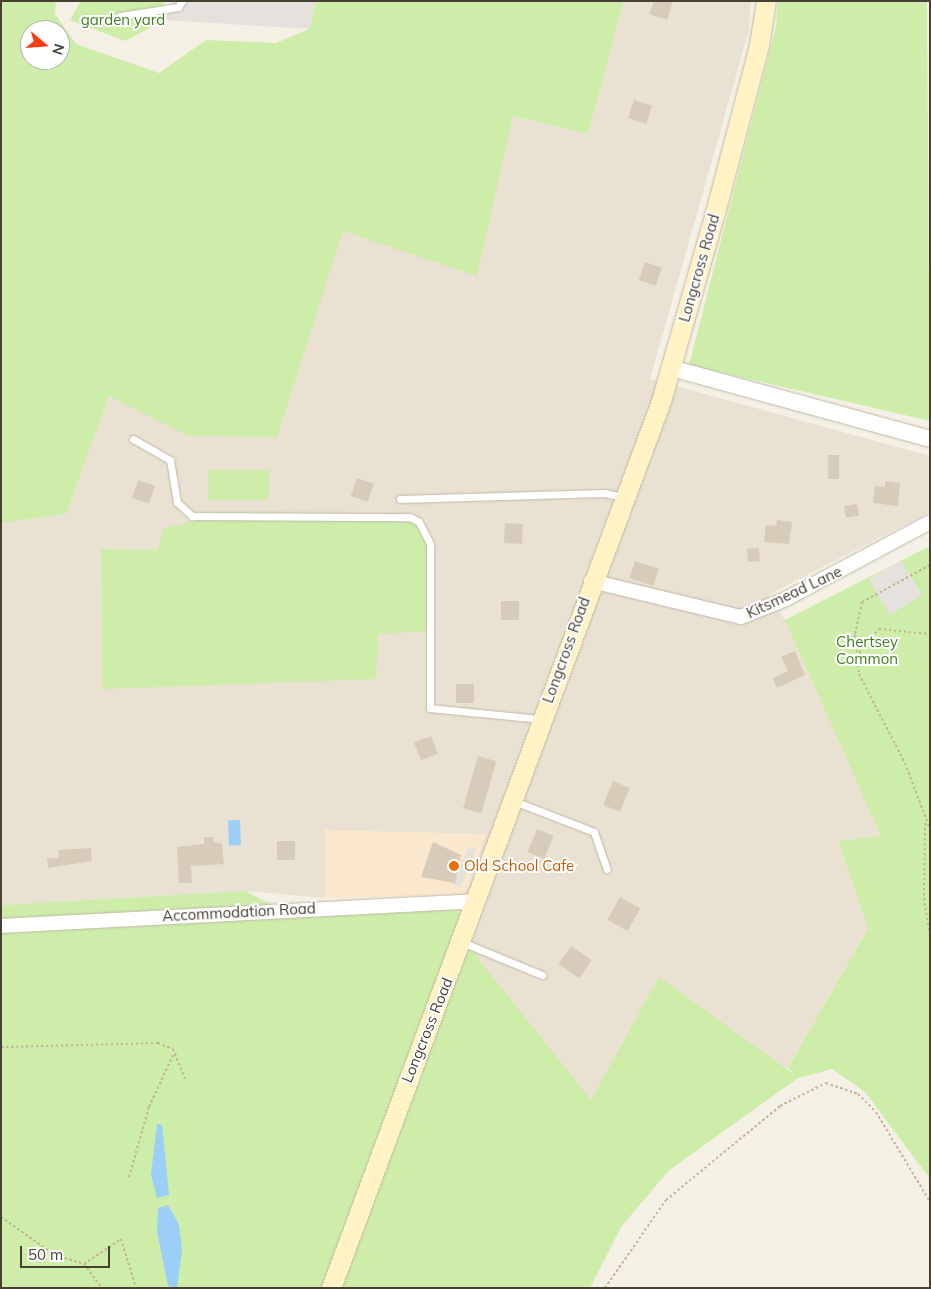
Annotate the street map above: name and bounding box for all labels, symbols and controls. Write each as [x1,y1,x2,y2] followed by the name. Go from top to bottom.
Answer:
[81,11,165,29] park label: garden yard
[20,20,70,70] north arrow
[48,42,69,57] text: N
[675,212,723,324] street label: Longcross Road
[743,562,845,622] street label: Kitsmead Lane
[538,595,594,705] street label: Longcross Road
[836,632,898,667] park label: Chertsey Common
[464,857,574,875] place label: Old School Cafe
[448,860,460,872] marker: Old School Cafe
[162,899,316,925] street label: Accommodation Road
[398,975,456,1085] street label: Longcross Road
[22,1236,112,1268] scale bar
[28,1245,63,1264] text: 50 m

